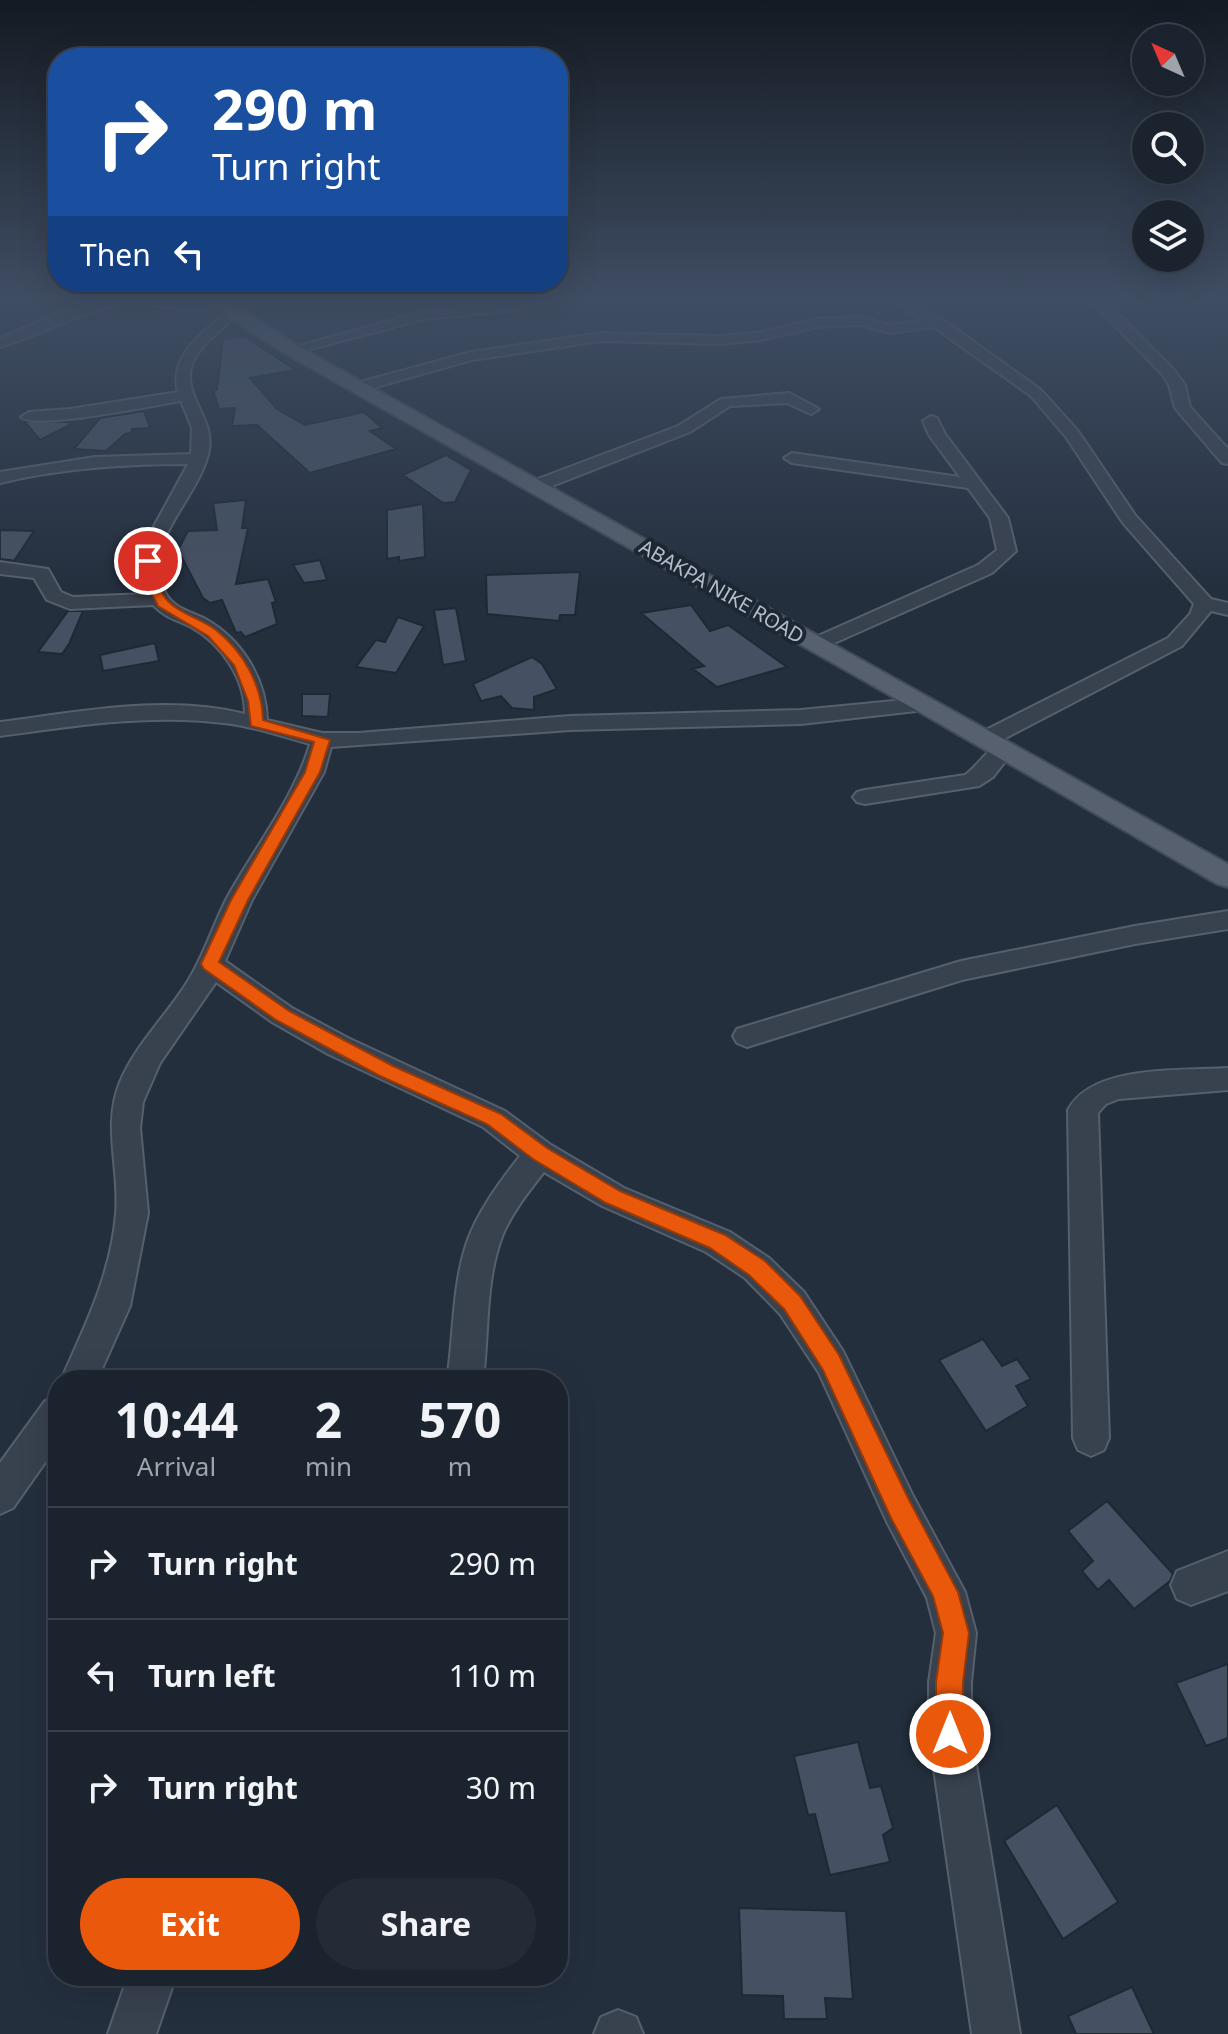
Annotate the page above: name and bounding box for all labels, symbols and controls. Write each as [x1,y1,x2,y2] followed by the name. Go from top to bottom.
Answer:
[1132,24,1204,96] north arrow
[1132,24,1204,272] map controls
[212,70,377,146] text: 290 m
[80,80,184,184] icon: right
[1132,112,1204,184] button: search
[212,142,380,191] text: Turn right
[1132,200,1204,272] button: layers
[167,232,211,276] icon: left
[80,234,151,275] text: Then
[114,527,182,595] pin
[635,533,809,649] street label: ABAKPA NIKE ROAD
[126,539,170,583] icon: arrive
[115,1387,238,1452] text: 10:44
[315,1387,342,1452] text: 2
[419,1387,501,1452] text: 570
[137,1448,216,1484] text: Arrival
[305,1448,352,1484] text: min
[448,1448,472,1484] text: m
[80,1541,124,1585] icon: right
[148,1543,298,1584] text: Turn right
[449,1543,536,1584] text: 290 m
[80,1653,124,1697] icon: left
[148,1655,276,1696] text: Turn left
[449,1655,536,1696] text: 110 m
[908,1692,992,1776] position arrow
[80,1765,124,1809] icon: right
[148,1767,298,1808] text: Turn right
[466,1767,536,1808] text: 30 m
[80,1878,300,1970] button: Exit
[316,1878,536,1970] button: Share

